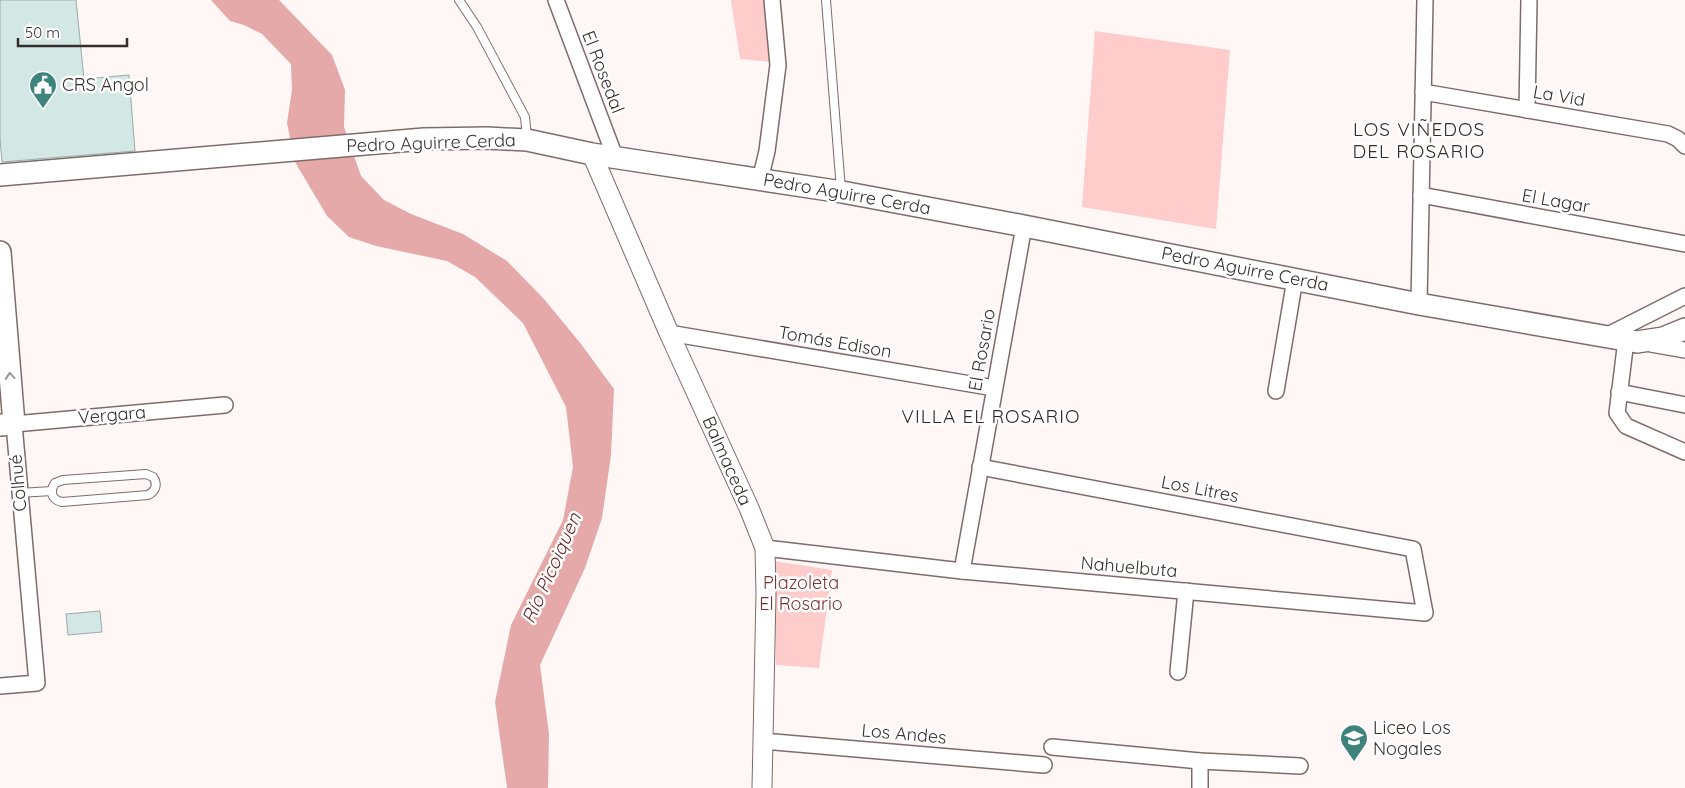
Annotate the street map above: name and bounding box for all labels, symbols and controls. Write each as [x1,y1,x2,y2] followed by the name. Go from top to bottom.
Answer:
[18,15,126,47] scale bar
[25,23,60,42] text: 50 m
[577,27,630,116] street label: El Rosedal
[28,70,58,109] public building icon: CRS Angol
[62,73,149,96] place label: CRS Angol
[1531,80,1587,111] street label: La Vid
[1353,117,1485,163] district label: LOS VIÑEDOS DEL ROSARIO
[346,128,516,157] street label: Pedro Aguirre Cerda
[762,167,933,220] street label: Pedro Aguirre Cerda
[1520,183,1592,218] street label: El Lagar
[1160,241,1331,296] street label: Pedro Aguirre Cerda
[963,307,1000,393] street label: El Rosario
[777,320,894,363] street label: Tomás Edison
[5,371,16,379] one-way arrow
[77,400,147,429] street label: Vergara
[901,404,1081,428] district label: VILLA EL ROSARIO
[698,413,757,509] street label: Balmaceda
[4,453,31,513] street label: Colhué
[1159,470,1241,507] street label: Los Litres
[516,508,586,627] water label: Río Picoiquen
[1080,551,1178,582] street label: Nahuelbuta
[759,571,843,615] park label: Plazoleta El Rosario
[1373,716,1451,760] place label: Liceo Los Nogales
[861,718,948,749] street label: Los Andes
[1339,723,1369,762] school or university icon: Liceo Los Nogales

